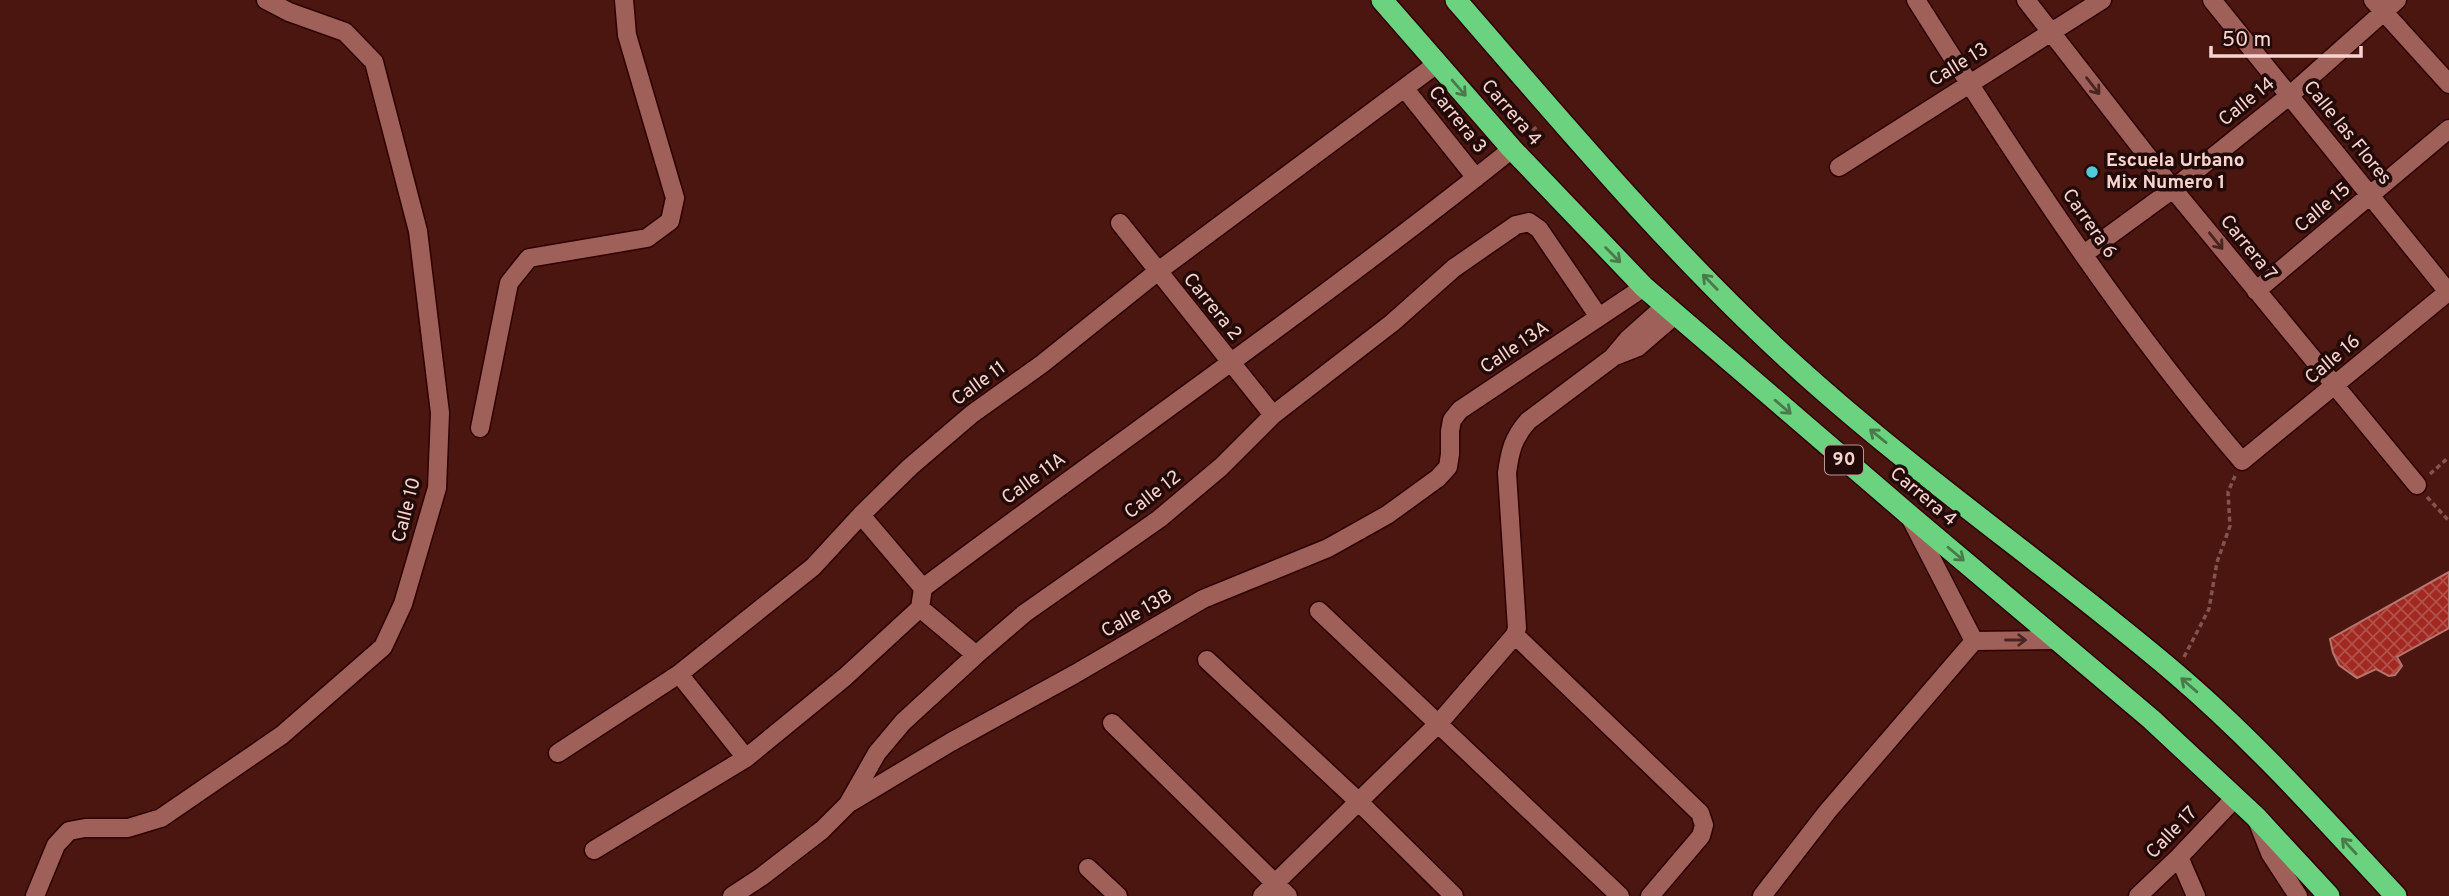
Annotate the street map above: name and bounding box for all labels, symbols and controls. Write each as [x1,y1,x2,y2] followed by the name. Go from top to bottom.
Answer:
[2211,14,2362,58] scale bar
[2222,27,2271,54] text: 50 m
[1925,37,1993,93] street label: Calle 13
[2214,72,2280,132] street label: Calle 14
[1476,75,1546,151] street label: Carrera 4
[2086,76,2101,94] one-way arrow
[2298,76,2396,190] street label: Calle las Flores
[1451,79,1467,97] one-way arrow
[1422,81,1492,159] street label: Carrera 3
[2106,149,2245,195] place label: Escuela Urbano Mix Numero 1
[2084,164,2100,180] marker: Escuela Urbano Mix Numero 1
[2290,178,2356,238] street label: Calle 15
[2056,184,2122,264] street label: Carrera 6
[2214,210,2282,286] street label: Carrera 7
[2208,232,2223,250] one-way arrow
[1604,247,1621,264] one-way arrow
[1177,268,1247,346] street label: Carrera 2
[1702,274,1719,291] one-way arrow
[1476,316,1554,380] street label: Calle 13A
[2300,330,2366,390] street label: Calle 16
[947,356,1011,412] street label: Calle 11
[1773,399,1791,415] one-way arrow
[1869,428,1887,443] one-way arrow
[1825,446,1863,474] road number: 90
[997,448,1071,510] street label: Calle 11A
[1884,462,1962,532] street label: Carrera 4
[1120,465,1186,525] street label: Calle 12
[387,475,427,545] street label: Calle 10
[1946,546,1964,562] one-way arrow
[1097,584,1177,644] street label: Calle 13B
[2004,634,2027,647] one-way arrow
[2180,677,2198,693] one-way arrow
[2141,802,2203,864] street label: Calle 17
[2341,838,2358,855] one-way arrow

